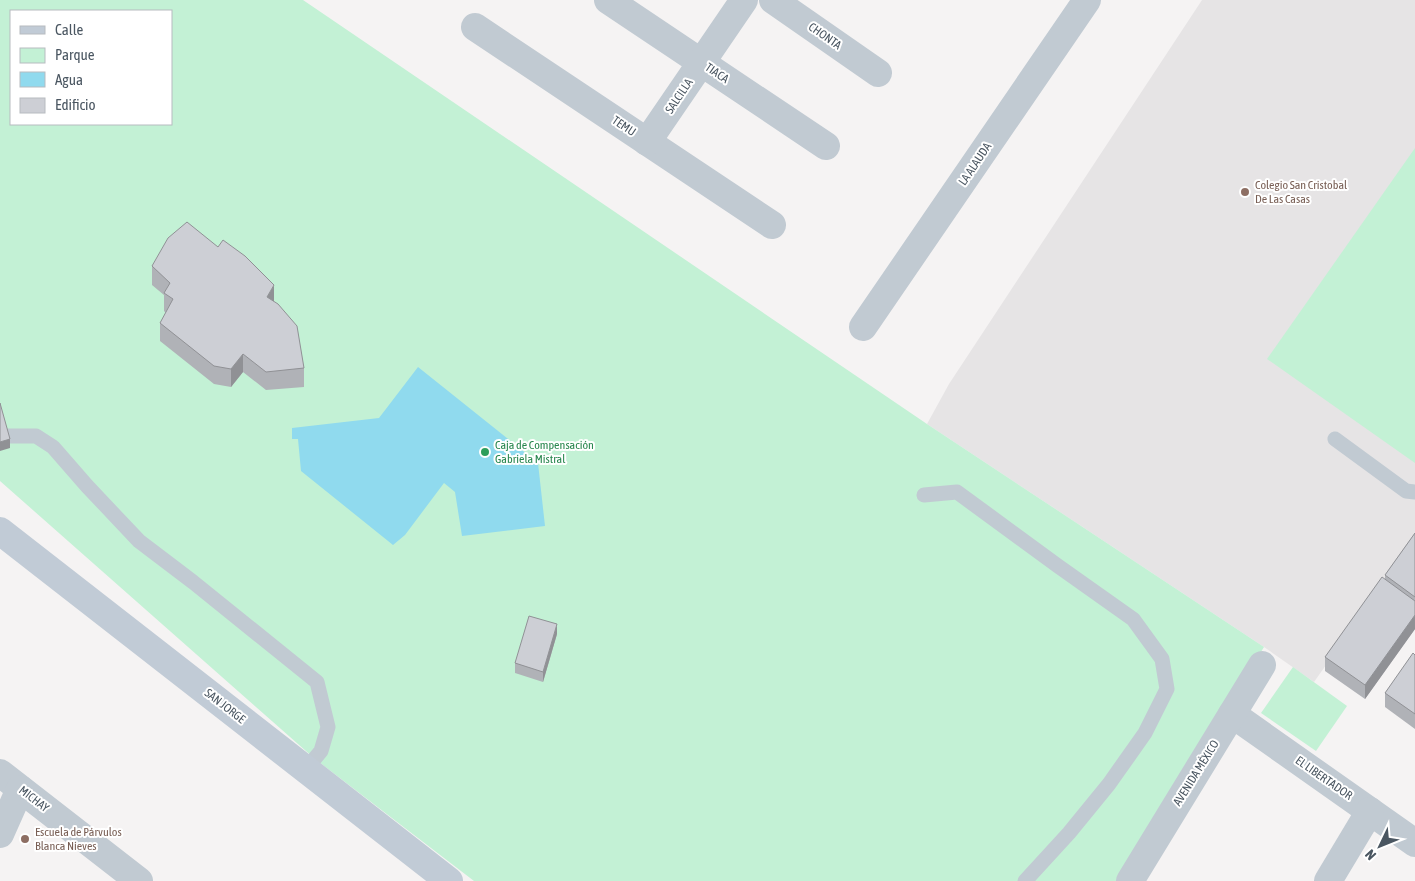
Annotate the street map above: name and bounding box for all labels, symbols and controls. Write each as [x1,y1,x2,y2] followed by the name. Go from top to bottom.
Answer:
[10,10,172,125] legend
[806,20,844,52] street label: CHONTA
[55,21,84,38] text: Calle
[55,46,95,63] text: Parque
[703,60,732,86] street label: TIACA
[55,71,83,88] text: Agua
[662,76,696,116] street label: SALCILLA
[55,96,96,113] text: Edificio
[610,113,638,139] street label: TEMU
[956,140,994,188] street label: LA ALAUDA
[1255,178,1348,206] place label: Colegio San Cristobal De Las Casas
[1239,186,1251,198] marker: Colegio San Cristobal De Las Casas
[495,438,594,466] place label: Caja de Compensación Gabriela Mistral
[479,446,491,458] marker: Caja de Compensación Gabriela Mistral
[202,686,248,726] street label: SAN JORGE
[1170,738,1222,808] street label: AVENIDA MÉXICO
[1293,753,1355,803] street label: EL LIBERTADOR
[16,783,52,815] street label: MICHAY
[1355,821,1405,871] north arrow
[35,825,122,853] place label: Escuela de Párvulos Blanca Nieves
[19,833,31,845] marker: Escuela de Párvulos Blanca Nieves
[1362,846,1379,863] text: N

